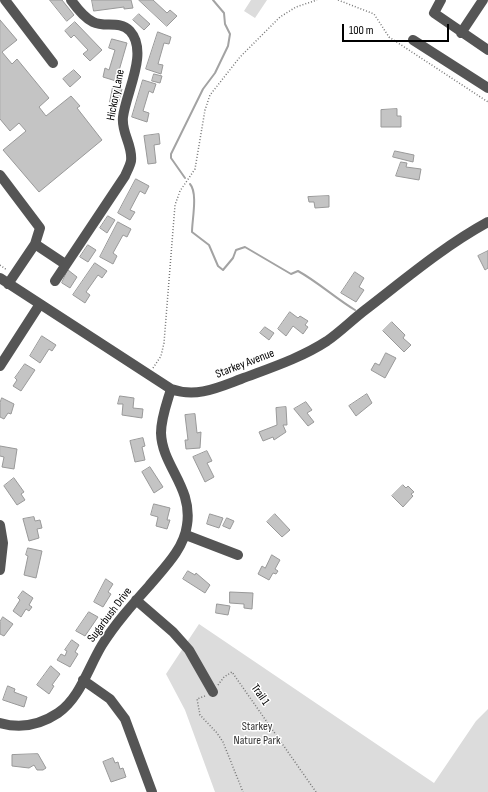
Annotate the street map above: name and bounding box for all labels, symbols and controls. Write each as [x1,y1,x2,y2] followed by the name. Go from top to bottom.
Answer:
[344,16,451,42] scale bar
[349,23,374,38] text: 100 m
[104,68,128,122] street label: Hickory Lane
[214,346,276,382] street label: Starkey Avenue
[85,585,135,645] street label: Sugarbush Drive
[248,682,272,708] street label: Trail 1
[234,720,280,748] park label: Starkey Nature Park

